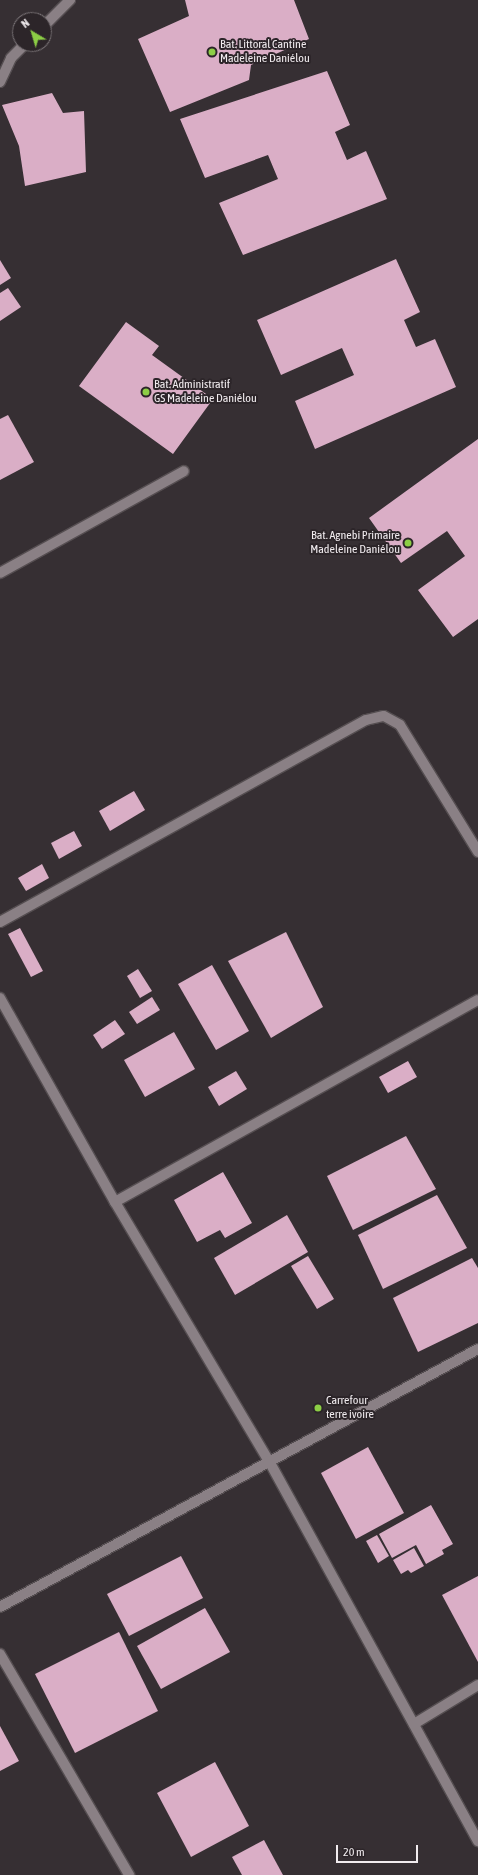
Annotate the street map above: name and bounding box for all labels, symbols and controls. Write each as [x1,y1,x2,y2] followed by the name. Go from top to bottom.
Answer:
[12,12,52,52] north arrow
[19,17,31,30] text: N
[220,38,310,66] place label: Bat. Littoral Cantine Madeleine Daniélou
[207,47,217,57] marker: Bat. Littoral Cantine Madeleine Daniélou
[154,378,257,406] place label: Bat. Administratif GS Madeleine Daniélou
[141,387,151,397] marker: Bat. Administratif GS Madeleine Daniélou
[310,529,400,557] place label: Bat. Agnebi Primaire Madeleine Daniélou
[403,538,413,548] marker: Bat. Agnebi Primaire Madeleine Daniélou
[326,1394,374,1422] place label: Carrefour terre ivoire
[313,1403,323,1413] marker: Carrefour terre ivoire
[338,1837,420,1863] scale bar
[343,1845,365,1859] text: 20 m

